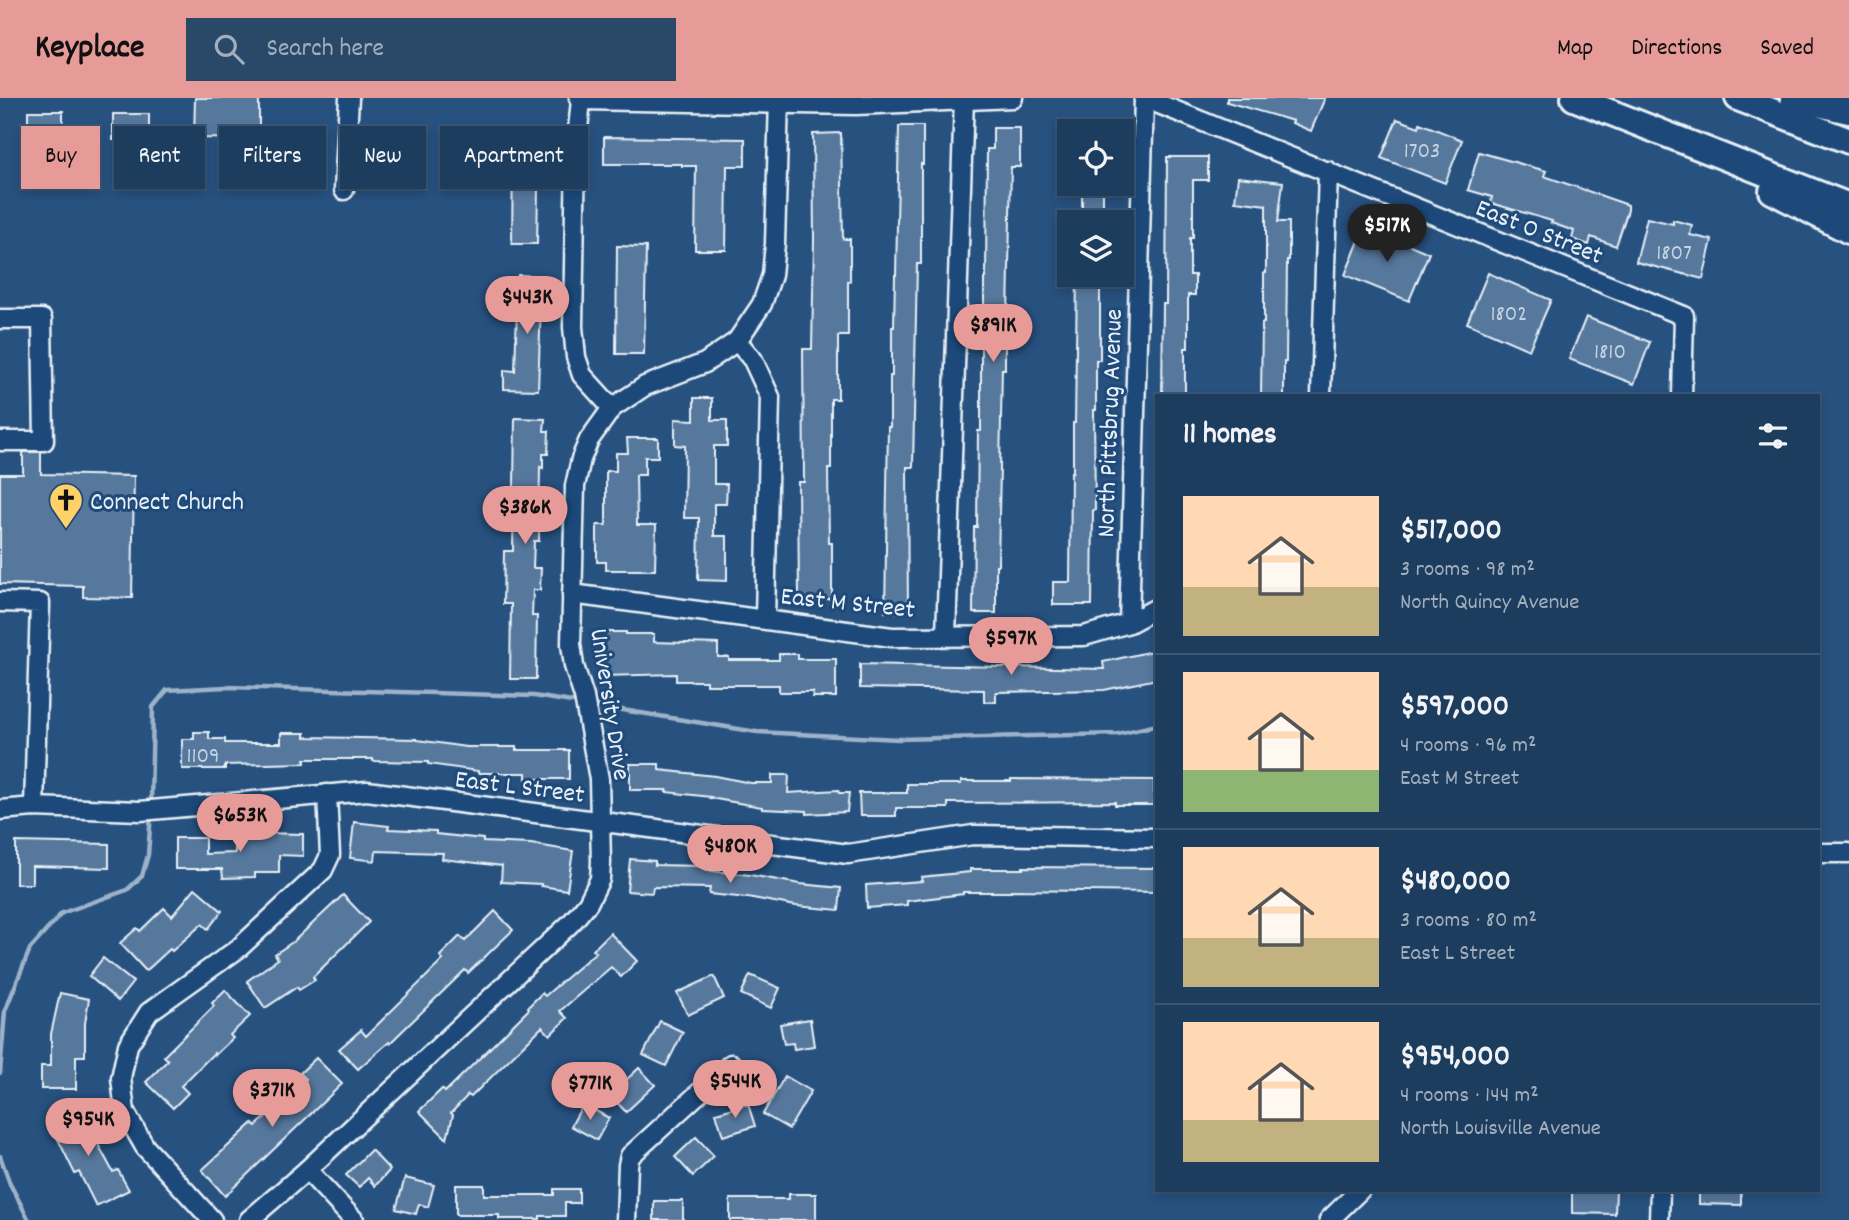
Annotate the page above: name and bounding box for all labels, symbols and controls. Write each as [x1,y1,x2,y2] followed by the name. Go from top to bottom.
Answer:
[186,18,676,81] search box
[35,26,144,73] text: Keyplace
[210,30,248,68] icon: search
[266,31,384,68] text: Search here
[1557,32,1593,66] text: Map
[1631,32,1722,66] text: Directions
[1760,32,1814,66] text: Saved
[1057,119,1134,287] map controls
[1057,119,1134,196] button: locate
[21,126,100,189] chip: Buy
[114,126,205,189] chip: Rent
[219,126,326,189] chip: Filters
[340,126,426,189] chip: New
[440,126,588,189] chip: Apartment
[1404,136,1440,169] house number: 1703
[1469,191,1608,276] street label: East O Street
[1338,204,1436,264] pin: $517K
[1057,210,1134,287] button: layers
[1364,210,1410,243] text: $517K
[1656,238,1692,271] house number: 1807
[478,276,576,336] pin: $443K
[501,282,553,315] text: $443K
[1491,299,1527,332] house number: 1802
[944,304,1042,364] pin: $891K
[1089,308,1134,538] street label: North Pittsbrug Avenue
[969,310,1017,343] text: $891K
[1594,337,1626,370] house number: 1810
[1183,415,1277,458] text: 11 homes
[1754,417,1792,455] icon: filters
[47,481,85,530] church icon: Connect Church
[90,485,244,522] place label: Connect Church
[476,486,574,546] pin: $386K
[499,492,552,525] text: $386K
[1400,511,1502,554] text: $517,000
[1239,524,1323,608] icon: home
[1400,554,1535,587] text: 3 rooms · 98 m²
[779,579,917,630] street label: East M Street
[1400,587,1579,620] text: North Quincy Avenue
[962,618,1060,677] pin: $597K
[985,623,1037,656] text: $597K
[578,626,639,783] street label: University Drive
[1400,687,1509,730] text: $597,000
[1239,700,1323,784] icon: home
[1400,730,1536,763] text: 4 rooms · 96 m²
[186,741,220,774] house number: 1109
[453,762,587,815] street label: East L Street
[1400,763,1519,796] text: East M Street
[191,794,289,854] pin: $653K
[213,800,267,833] text: $653K
[681,826,779,885] pin: $480K
[703,831,757,864] text: $480K
[1400,862,1511,905] text: $480,000
[1239,875,1323,959] icon: home
[1400,905,1537,938] text: 3 rooms · 80 m²
[1400,938,1515,971] text: East L Street
[1400,1037,1510,1080] text: $954,000
[1239,1050,1323,1134] icon: home
[686,1060,784,1120] pin: $544K
[541,1062,639,1122] pin: $771K
[709,1066,761,1099] text: $544K
[568,1068,612,1101] text: $771K
[223,1070,321,1129] pin: $371K
[249,1075,295,1108] text: $371K
[1400,1080,1539,1113] text: 4 rooms · 144 m²
[39,1098,137,1158] pin: $954K
[61,1104,115,1137] text: $954K
[1400,1113,1601,1146] text: North Louisville Avenue

